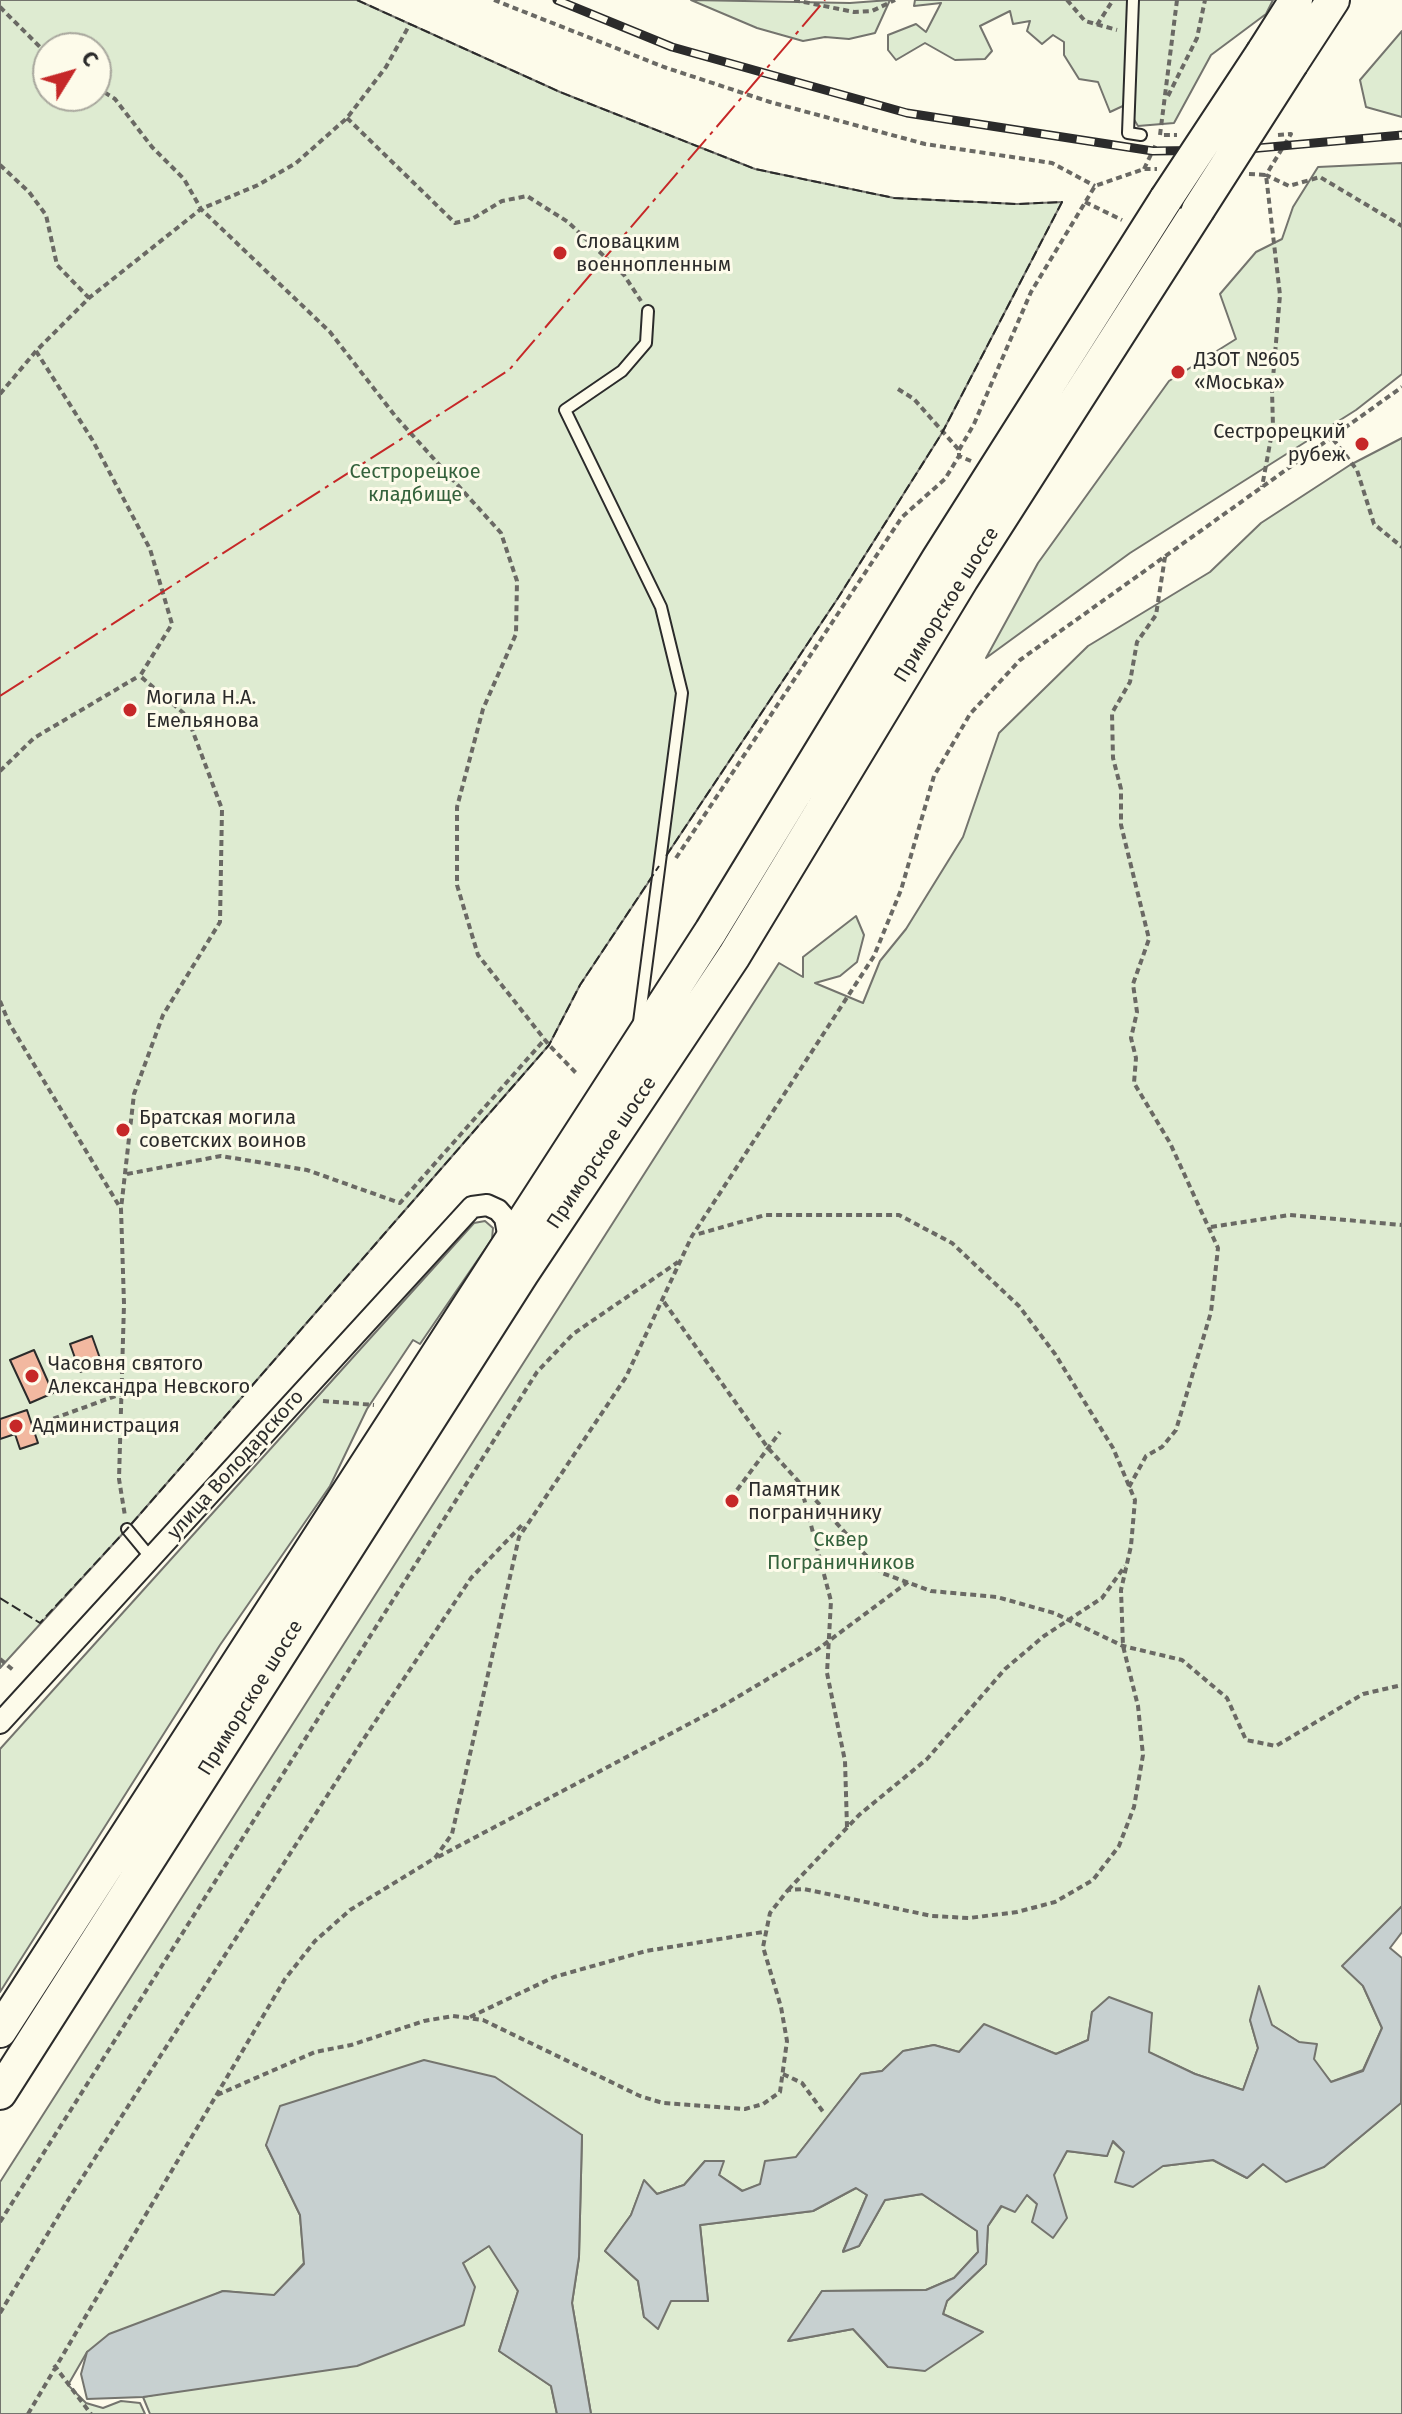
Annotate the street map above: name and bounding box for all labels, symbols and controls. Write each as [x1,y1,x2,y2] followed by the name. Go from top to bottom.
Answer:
[32,32,112,112] north arrow
[75,45,105,72] text: С
[576,230,731,277] place label: Словацким военнопленным
[551,244,569,262] marker: Словацким военнопленным
[1194,348,1300,395] place label: ДЗОТ №605 «Моська»
[1169,363,1187,381] marker: ДЗОТ №605 «Моська»
[1213,420,1346,467] place label: Сестрорецкий рубеж
[1353,435,1371,453] marker: Сестрорецкий рубеж
[349,460,481,507] park label: Сестрорецкое кладбище
[889,523,1005,687] street label: Приморское шоссе
[146,686,259,733] place label: Могила Н.А. Емельянова
[121,701,139,719] marker: Могила Н.А. Емельянова
[542,1072,662,1234] street label: Приморское шоссе
[139,1106,307,1153] place label: Братская могила советских воинов
[114,1121,132,1139] marker: Братская могила советских воинов
[48,1352,250,1399] place label: Часовня святого Александра Невского
[23,1367,41,1385] marker: Часовня святого Александра Невского
[163,1385,309,1545] street label: улица Володарского
[32,1414,180,1438] place label: Администрация
[7,1417,25,1435] marker: Администрация
[748,1478,882,1525] place label: Памятник пограничнику
[723,1492,741,1510] marker: Памятник пограничнику
[767,1528,915,1575] park label: Сквер Пограничников
[193,1616,309,1780] street label: Приморское шоссе

